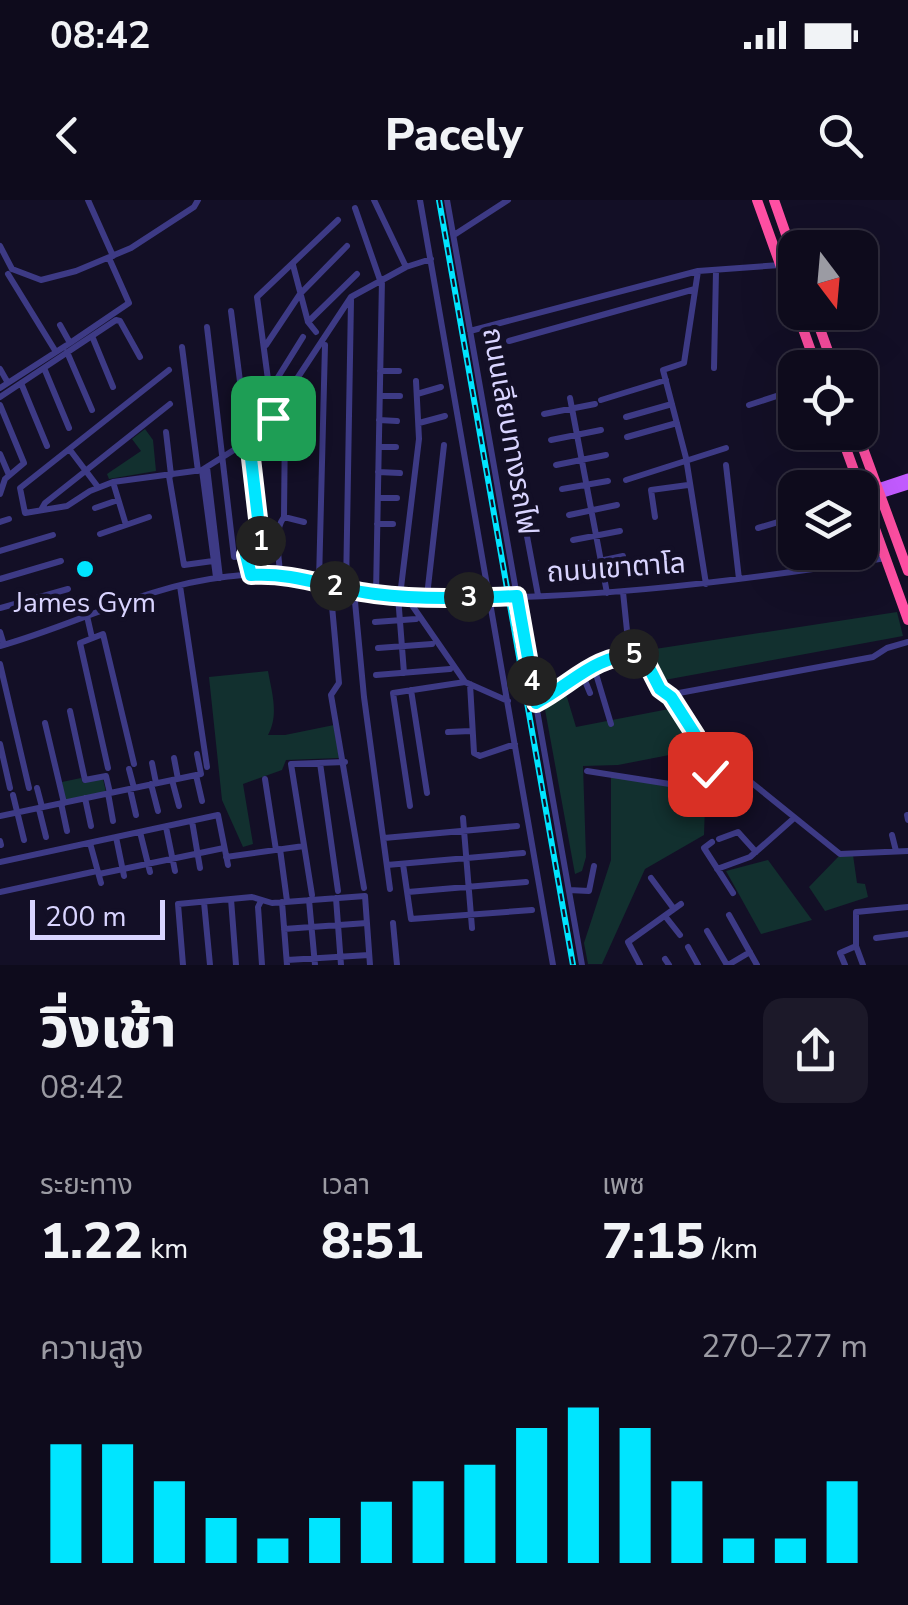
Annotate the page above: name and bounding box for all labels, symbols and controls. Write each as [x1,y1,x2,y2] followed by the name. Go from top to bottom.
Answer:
[50,10,151,61] text: 08:42
[385,105,523,166] text: Pacely
[40,108,95,163] icon: back
[813,108,868,163] icon: search
[778,230,878,330] north arrow
[778,230,878,570] map controls
[473,325,547,538] street label: ถนนเลียบทางรถไฟ
[778,350,878,450] button: locate
[231,376,316,461] pin
[246,391,301,446] icon: arrive
[778,470,878,570] button: layers
[236,516,286,566] pin: 1
[253,522,269,560] text: 1
[545,544,687,592] street label: ถนนเขาตาโล
[74,558,96,580] marker: James Gym
[310,561,360,611] pin: 2
[327,567,343,605] text: 2
[444,572,494,622] pin: 3
[461,578,477,616] text: 3
[13,584,156,622] place label: James Gym
[609,629,659,679] pin: 5
[626,635,642,673] text: 5
[507,656,557,706] pin: 4
[524,662,540,700] text: 4
[668,732,753,817] pin
[683,747,738,802] icon: check
[30,895,165,940] scale bar
[45,898,127,936] text: 200 m
[40,991,176,1066] text: วิ่งเช้า
[763,998,868,1103] button: share
[40,1066,124,1109] text: 08:42
[40,1166,133,1204] text: ระยะทาง
[321,1166,370,1204] text: เวลา
[602,1166,645,1204] text: เพซ
[40,1207,143,1276] text: 1.22
[321,1207,424,1276] text: 8:51
[602,1207,705,1276] text: 7:15
[143,1230,188,1268] text: km
[705,1230,758,1268] text: /km
[701,1325,868,1368] text: 270–277 m
[40,1327,144,1370] text: ความสูง

